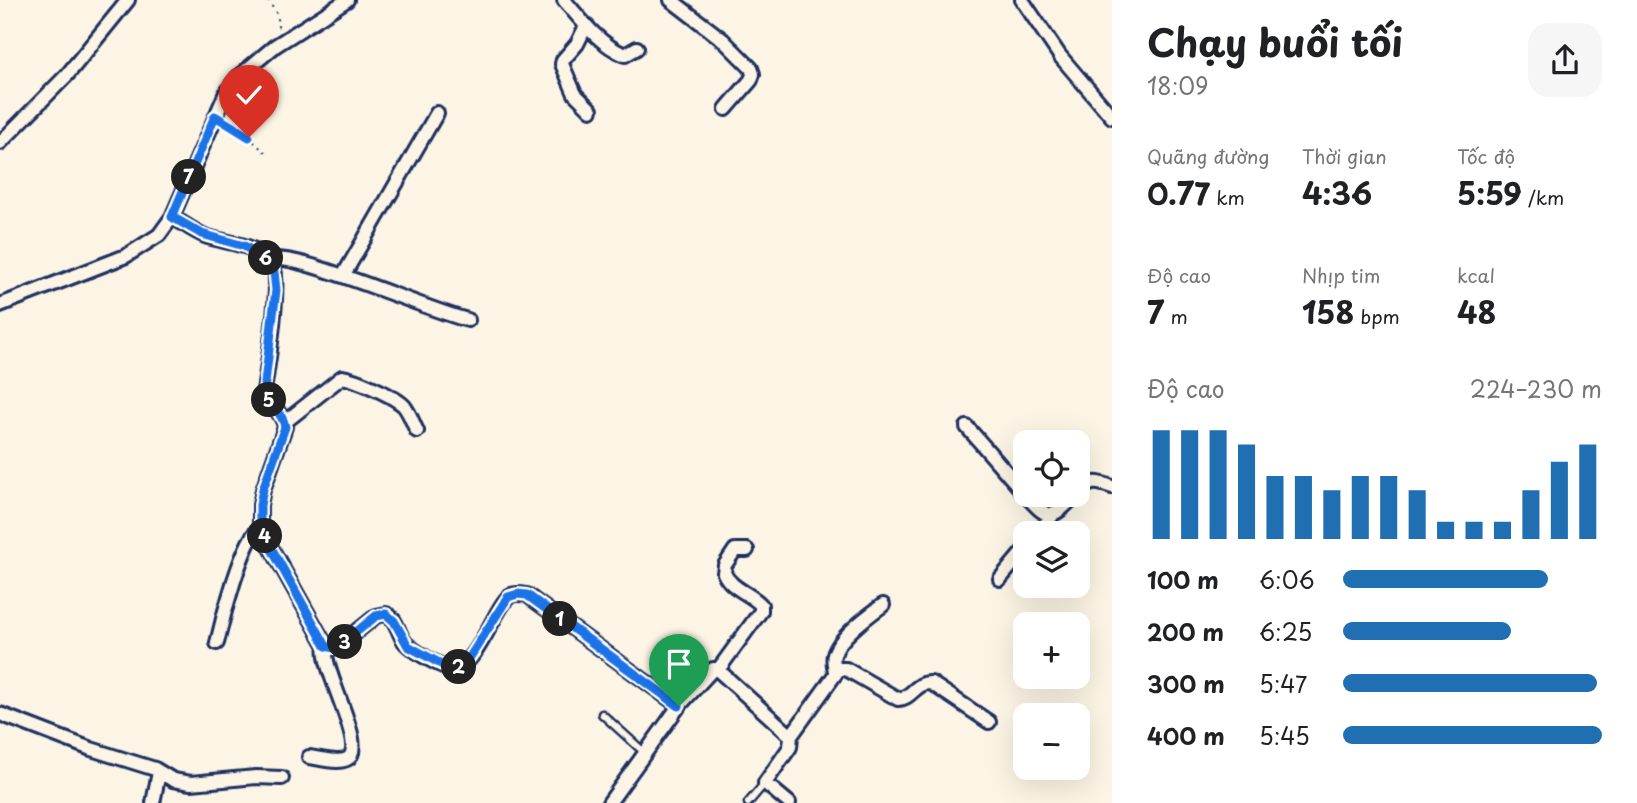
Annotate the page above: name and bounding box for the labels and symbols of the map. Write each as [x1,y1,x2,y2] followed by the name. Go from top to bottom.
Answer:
[219,65,279,137] pin
[172,160,206,194] pin: 7
[248,240,284,276] pin: 6
[252,382,286,418] pin: 5
[247,518,282,554] pin: 4
[542,602,578,636] pin: 1
[328,624,362,660] pin: 3
[649,634,709,706] pin
[442,650,476,684] pin: 2

